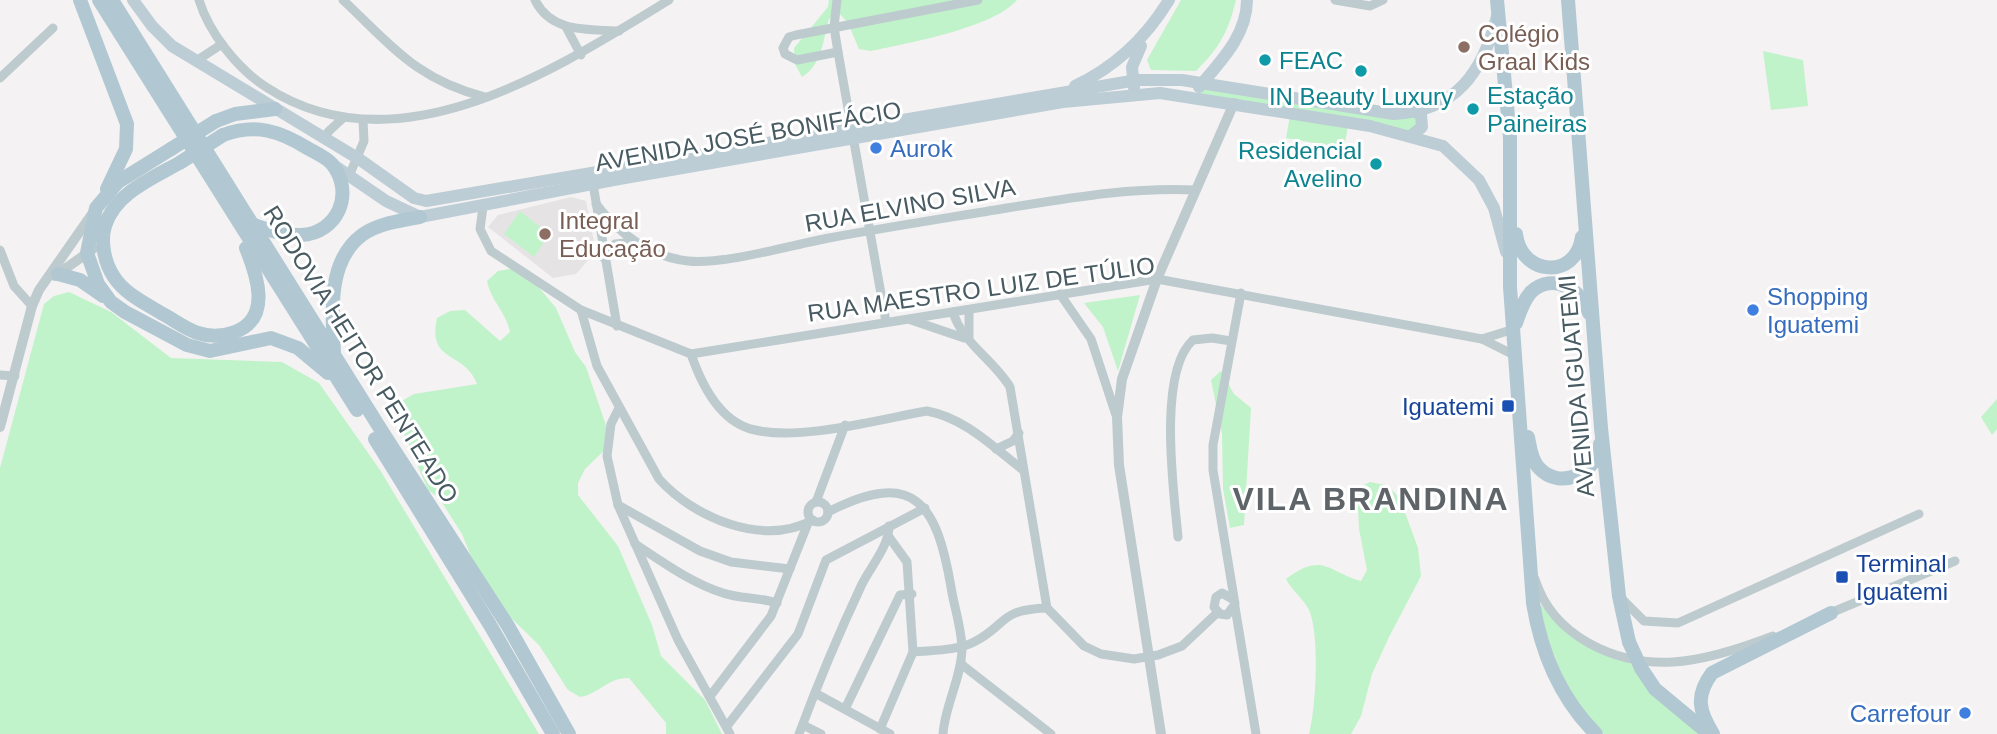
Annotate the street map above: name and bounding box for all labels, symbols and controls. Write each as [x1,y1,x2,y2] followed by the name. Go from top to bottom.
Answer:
[1478,20,1590,75] place label: Colégio Graal Kids
[1456,39,1472,55] marker: Colégio Graal Kids
[1279,47,1343,74] place label: FEAC
[1257,52,1273,68] marker: FEAC
[1353,63,1369,79] marker: IN Beauty Luxury
[1487,82,1587,137] place label: Estação Paineiras
[1269,83,1453,110] place label: IN Beauty Luxury
[593,96,903,176] street label: AVENIDA JOSÉ BONIFÁCIO
[1465,101,1481,117] marker: Estação Paineiras
[890,135,954,162] place label: Aurok
[1238,137,1362,192] place label: Residencial Avelino
[868,140,884,156] marker: Aurok
[1368,156,1384,172] marker: Residencial Avelino
[803,173,1017,237] street label: RUA ELVINO SILVA
[258,201,464,507] street label: RODOVIA HEITOR PENTEADO
[559,207,666,262] place label: Integral Educação
[537,226,553,242] marker: Integral Educação
[806,251,1156,327] street label: RUA MAESTRO LUIZ DE TÚLIO
[1553,274,1599,498] street label: AVENIDA IGUATEMI
[1767,283,1868,338] place label: Shopping Iguatemi
[1745,302,1761,318] marker: Shopping Iguatemi
[1402,393,1494,420] place label: Iguatemi
[1500,398,1516,414] marker: Iguatemi
[1232,481,1510,517] district label: VILA BRANDINA
[1856,550,1948,605] place label: Terminal Iguatemi
[1834,569,1850,585] marker: Terminal Iguatemi
[1850,700,1951,727] place label: Carrefour
[1957,705,1973,721] marker: Carrefour

